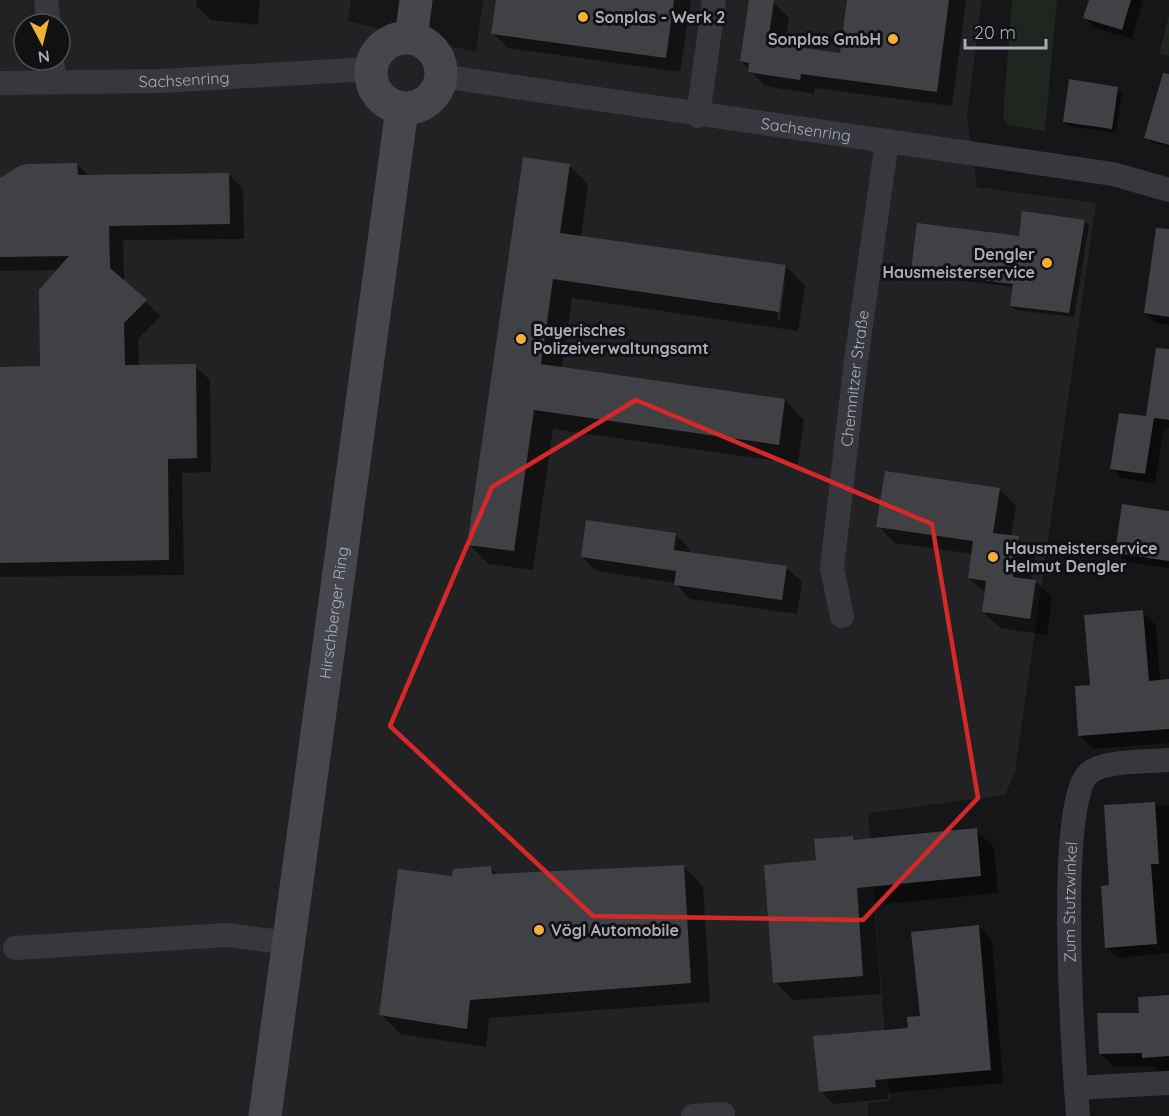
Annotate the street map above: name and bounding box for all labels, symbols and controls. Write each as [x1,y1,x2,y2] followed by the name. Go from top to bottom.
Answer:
[595,7,725,27] place label: Sonplas - Werk 2
[576,10,590,24] marker: Sonplas - Werk 2
[12,12,72,72] north arrow
[965,12,1046,50] scale bar
[974,21,1016,44] text: 20 m
[768,29,881,49] place label: Sonplas GmbH
[886,32,900,46] marker: Sonplas GmbH
[37,46,51,68] text: N
[138,67,230,91] street label: Sachsenring
[760,113,852,146] street label: Sachsenring
[883,244,1035,282] place label: Dengler Hausmeisterservice
[1040,256,1054,270] marker: Dengler Hausmeisterservice
[836,309,873,448] street label: Chemnitzer Straße
[533,320,709,358] place label: Bayerisches Polizeiverwaltungsamt
[514,332,528,346] marker: Bayerisches Polizeiverwaltungsamt
[1005,538,1157,576] place label: Hausmeisterservice Helmut Dengler
[315,545,352,680] street label: Hirschberger Ring
[986,550,1000,564] marker: Hausmeisterservice Helmut Dengler
[1059,841,1081,963] street label: Zum Stutzwinkel
[551,920,679,940] place label: Vögl Automobile
[532,923,546,937] marker: Vögl Automobile

